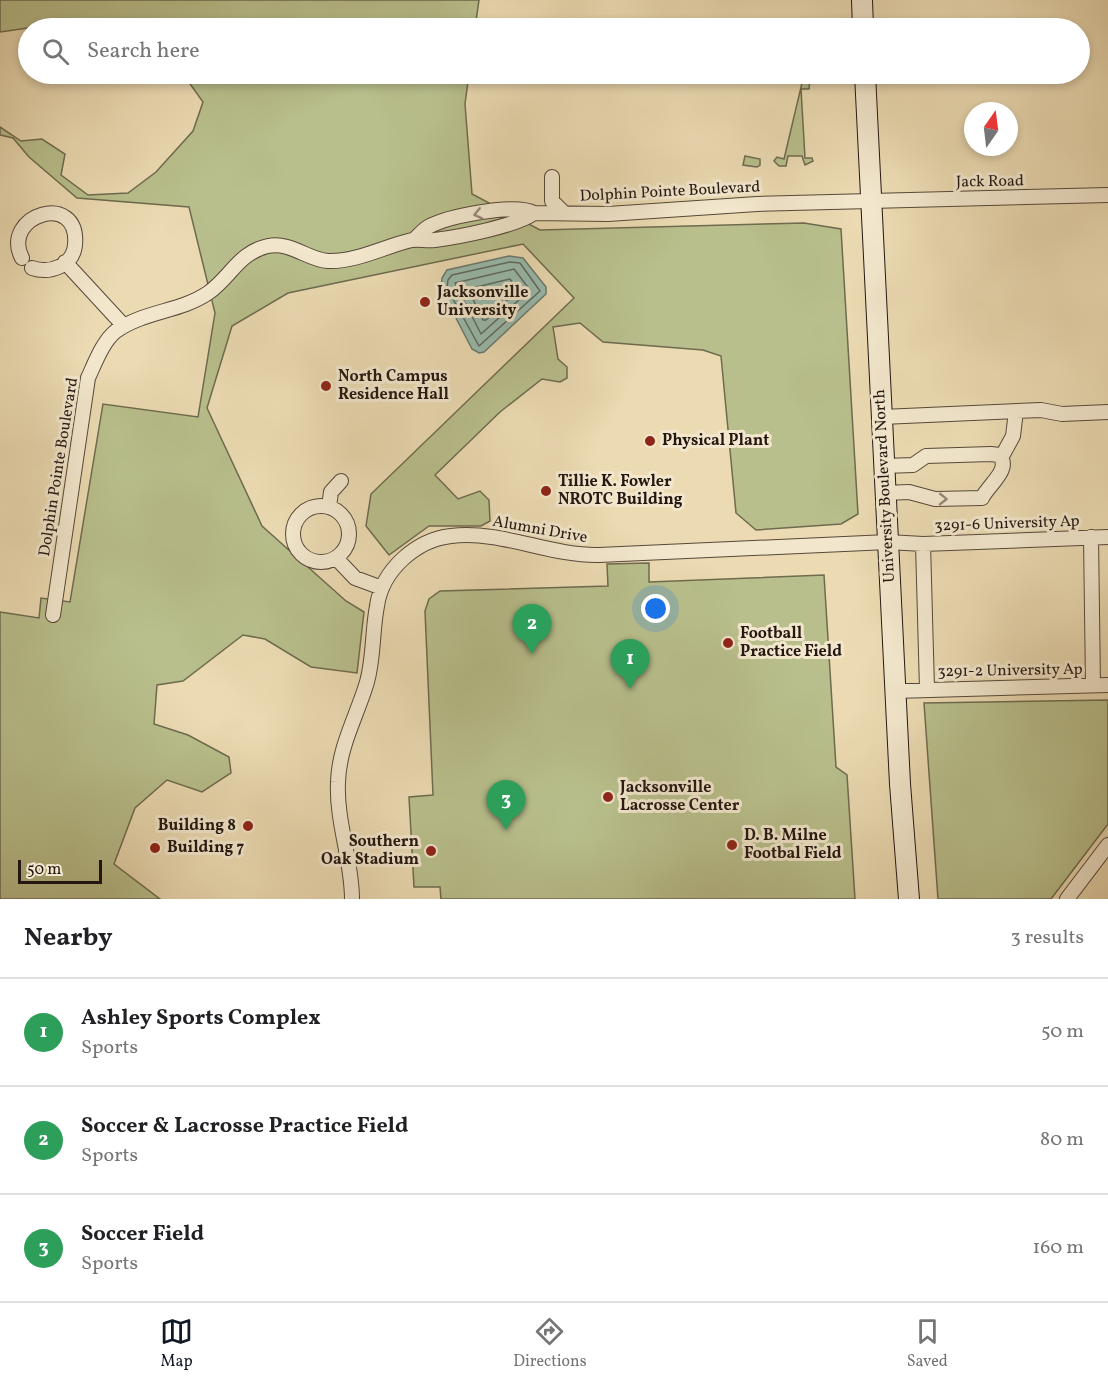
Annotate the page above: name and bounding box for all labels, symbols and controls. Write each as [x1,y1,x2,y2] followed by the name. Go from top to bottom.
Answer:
[18,18,1090,84] search box
[39,35,72,68] icon: search
[87,36,200,67] text: Search here
[964,102,1018,156] north arrow
[956,170,1024,194] street label: Jack Road
[579,176,761,208] street label: Dolphin Pointe Boulevard
[473,206,483,219] one-way arrow
[436,282,528,322] place label: Jacksonville University
[418,295,432,309] marker: Jacksonville University
[338,366,449,406] place label: North Campus Residence Hall
[34,376,84,558] street label: Dolphin Pointe Boulevard
[319,379,333,393] marker: North Campus Residence Hall
[869,389,901,583] street label: University Boulevard North
[662,430,769,452] place label: Physical Plant
[643,434,657,448] marker: Physical Plant
[558,471,683,511] place label: Tillie K. Fowler NROTC Building
[539,484,553,498] marker: Tillie K. Fowler NROTC Building
[939,493,948,505] one-way arrow
[934,510,1080,538] street label: 3291-6 University Ap
[491,511,589,549] street label: Alumni Drive
[641,594,670,623] your location
[512,604,552,654] pin: 2
[740,623,842,663] place label: Football Practice Field
[721,636,735,650] marker: Football Practice Field
[610,640,650,689] pin: 1
[937,659,1083,683] street label: 3291-2 University Ap
[619,777,740,817] place label: Jacksonville Lacrosse Center
[486,780,526,830] pin: 3
[601,790,615,804] marker: Jacksonville Lacrosse Center
[158,815,236,837] place label: Building 8
[241,819,255,833] marker: Building 8
[744,825,842,865] place label: D. B. Milne Footbal Field
[321,831,419,871] place label: Southern Oak Stadium
[167,837,244,859] place label: Building 7
[725,838,739,852] marker: D. B. Milne Footbal Field
[148,841,162,855] marker: Building 7
[424,844,438,858] marker: Southern Oak Stadium
[18,857,102,884] scale bar
[27,859,61,881] text: 50 m
[24,920,113,956] text: Nearby
[1010,924,1084,952] text: 3 results
[81,1003,321,1034] text: Ashley Sports Complex
[39,1018,48,1046] text: 1
[1041,1018,1084,1046] text: 50 m
[81,1034,138,1062] text: Sports
[81,1111,409,1142] text: Soccer & Lacrosse Practice Field
[38,1126,49,1154] text: 2
[1040,1126,1084,1154] text: 80 m
[81,1142,138,1170] text: Sports
[81,1219,204,1250] text: Soccer Field
[38,1234,49,1262] text: 3
[1032,1234,1084,1262] text: 160 m
[81,1250,138,1278] text: Sports
[160,1315,193,1373] tab: Map
[513,1315,587,1373] tab: Directions
[907,1315,948,1373] tab: Saved

